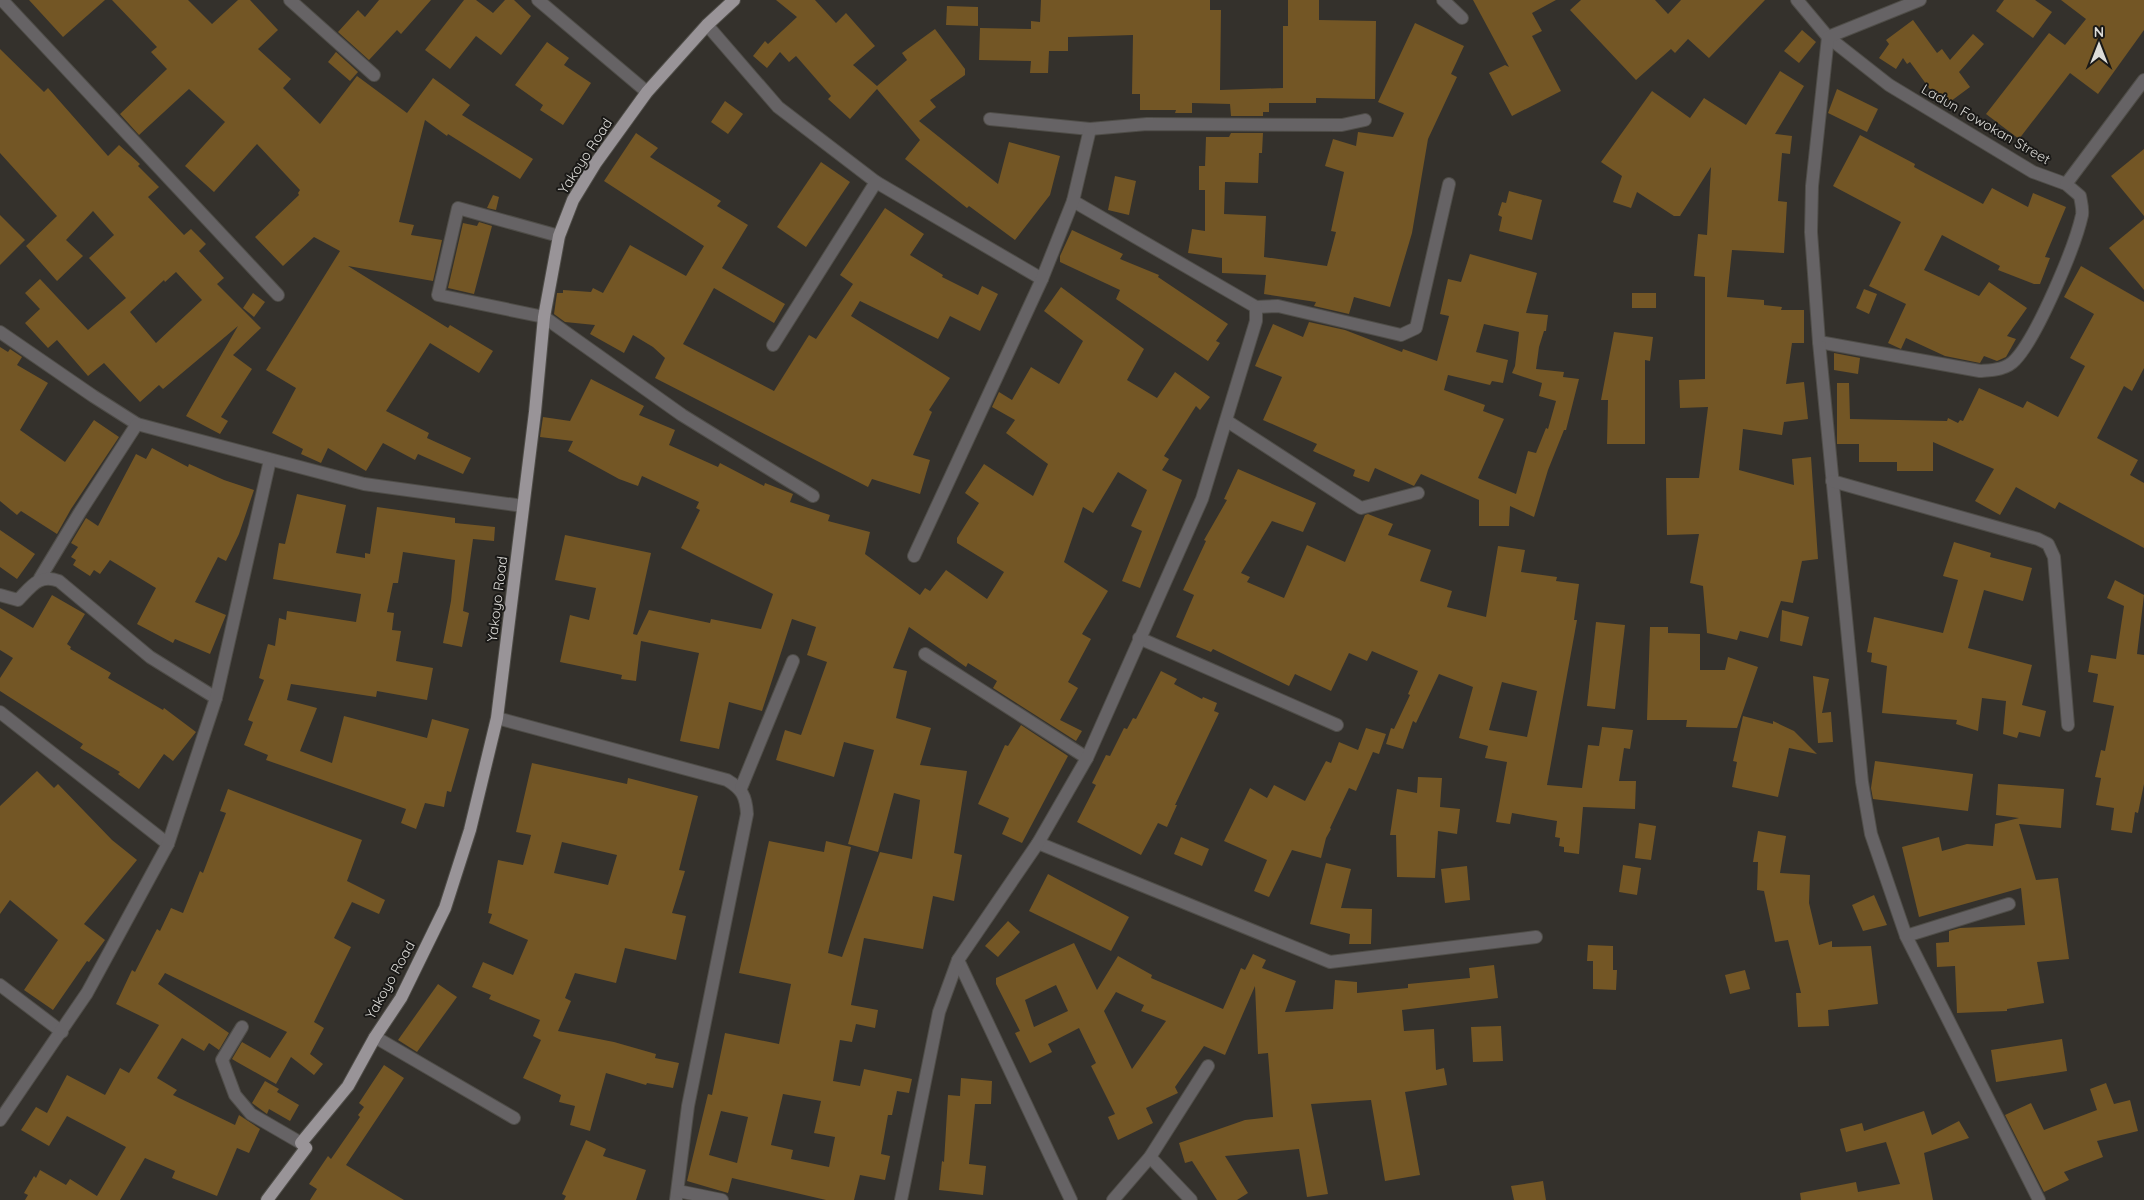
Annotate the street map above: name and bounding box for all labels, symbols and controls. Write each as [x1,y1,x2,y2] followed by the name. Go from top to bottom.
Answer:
[2074,20,2124,70] north arrow
[2094,23,2104,41] text: N
[1918,80,2054,168] street label: Ladun Fowokan Street
[554,115,616,197] street label: Yakoyo Road
[483,555,511,643] street label: Yakoyo Road
[361,938,419,1022] street label: Yakoyo Road

